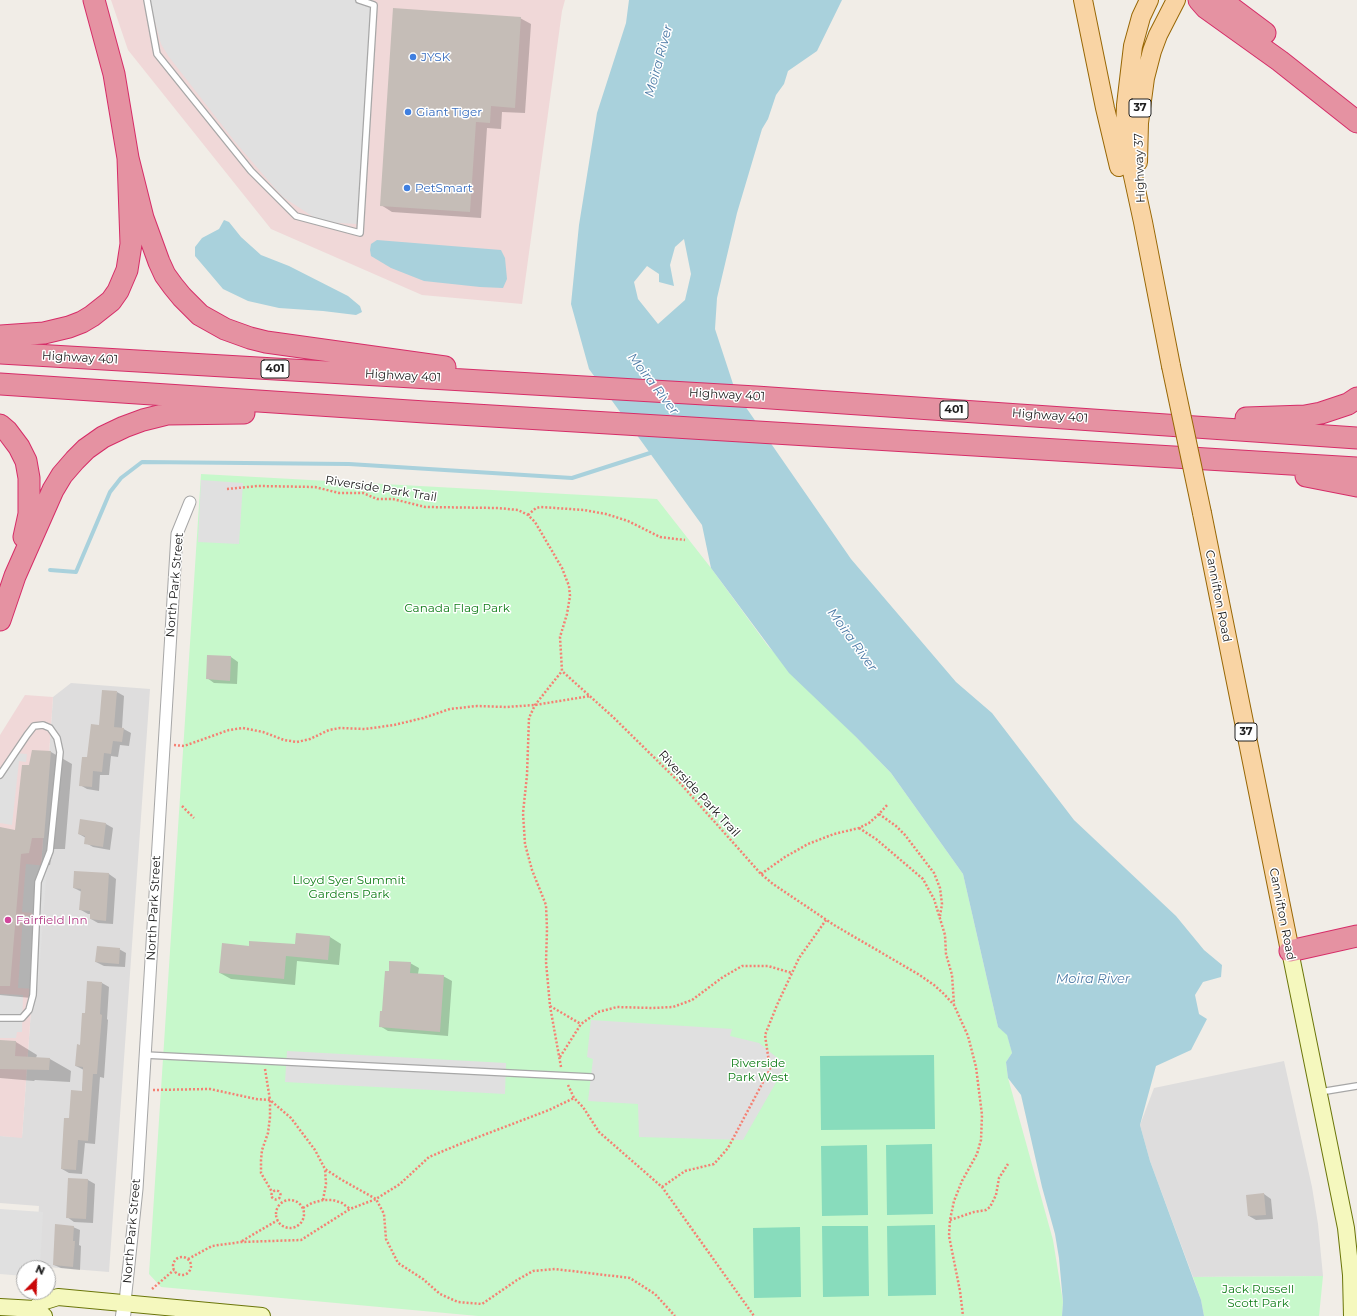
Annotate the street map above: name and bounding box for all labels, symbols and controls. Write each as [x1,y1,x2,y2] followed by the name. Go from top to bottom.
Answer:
[642,23,676,99] water label: Moira River
[421,50,450,64] place label: JYSK
[408,52,418,62] marker: JYSK
[1129,99,1151,117] road number: 37
[416,105,482,119] place label: Giant Tiger
[403,107,413,117] marker: Giant Tiger
[1132,133,1148,203] street label: Highway 37
[415,181,473,195] place label: PetSmart
[402,183,412,193] marker: PetSmart
[42,349,118,367] street label: Highway 401
[624,350,682,418] water label: Moira River
[261,360,289,378] road number: 401
[365,367,441,385] street label: Highway 401
[689,386,765,404] street label: Highway 401
[940,401,968,419] road number: 401
[1011,406,1089,426] street label: Highway 401
[324,473,438,505] street label: Riverside Park Trail
[163,532,187,638] street label: North Park Street
[1202,549,1234,643] street label: Cannifton Road
[404,601,510,615] park label: Canada Flag Park
[824,605,880,675] water label: Moira River
[1235,723,1257,741] road number: 37
[655,748,743,840] street label: Riverside Park Trail
[144,855,164,961] street label: North Park Street
[1266,867,1298,961] street label: Cannifton Road
[292,873,406,901] park label: Lloyd Syer Summit Gardens Park
[16,913,88,927] place label: Fairfield Inn
[3,915,13,925] marker: Fairfield Inn
[1056,971,1130,987] water label: Moira River
[727,1056,789,1084] park label: Riverside Park West
[120,1178,144,1284] street label: North Park Street
[16,1260,56,1300] north arrow
[33,1262,47,1278] text: N
[1222,1282,1294,1310] park label: Jack Russell Scott Park

